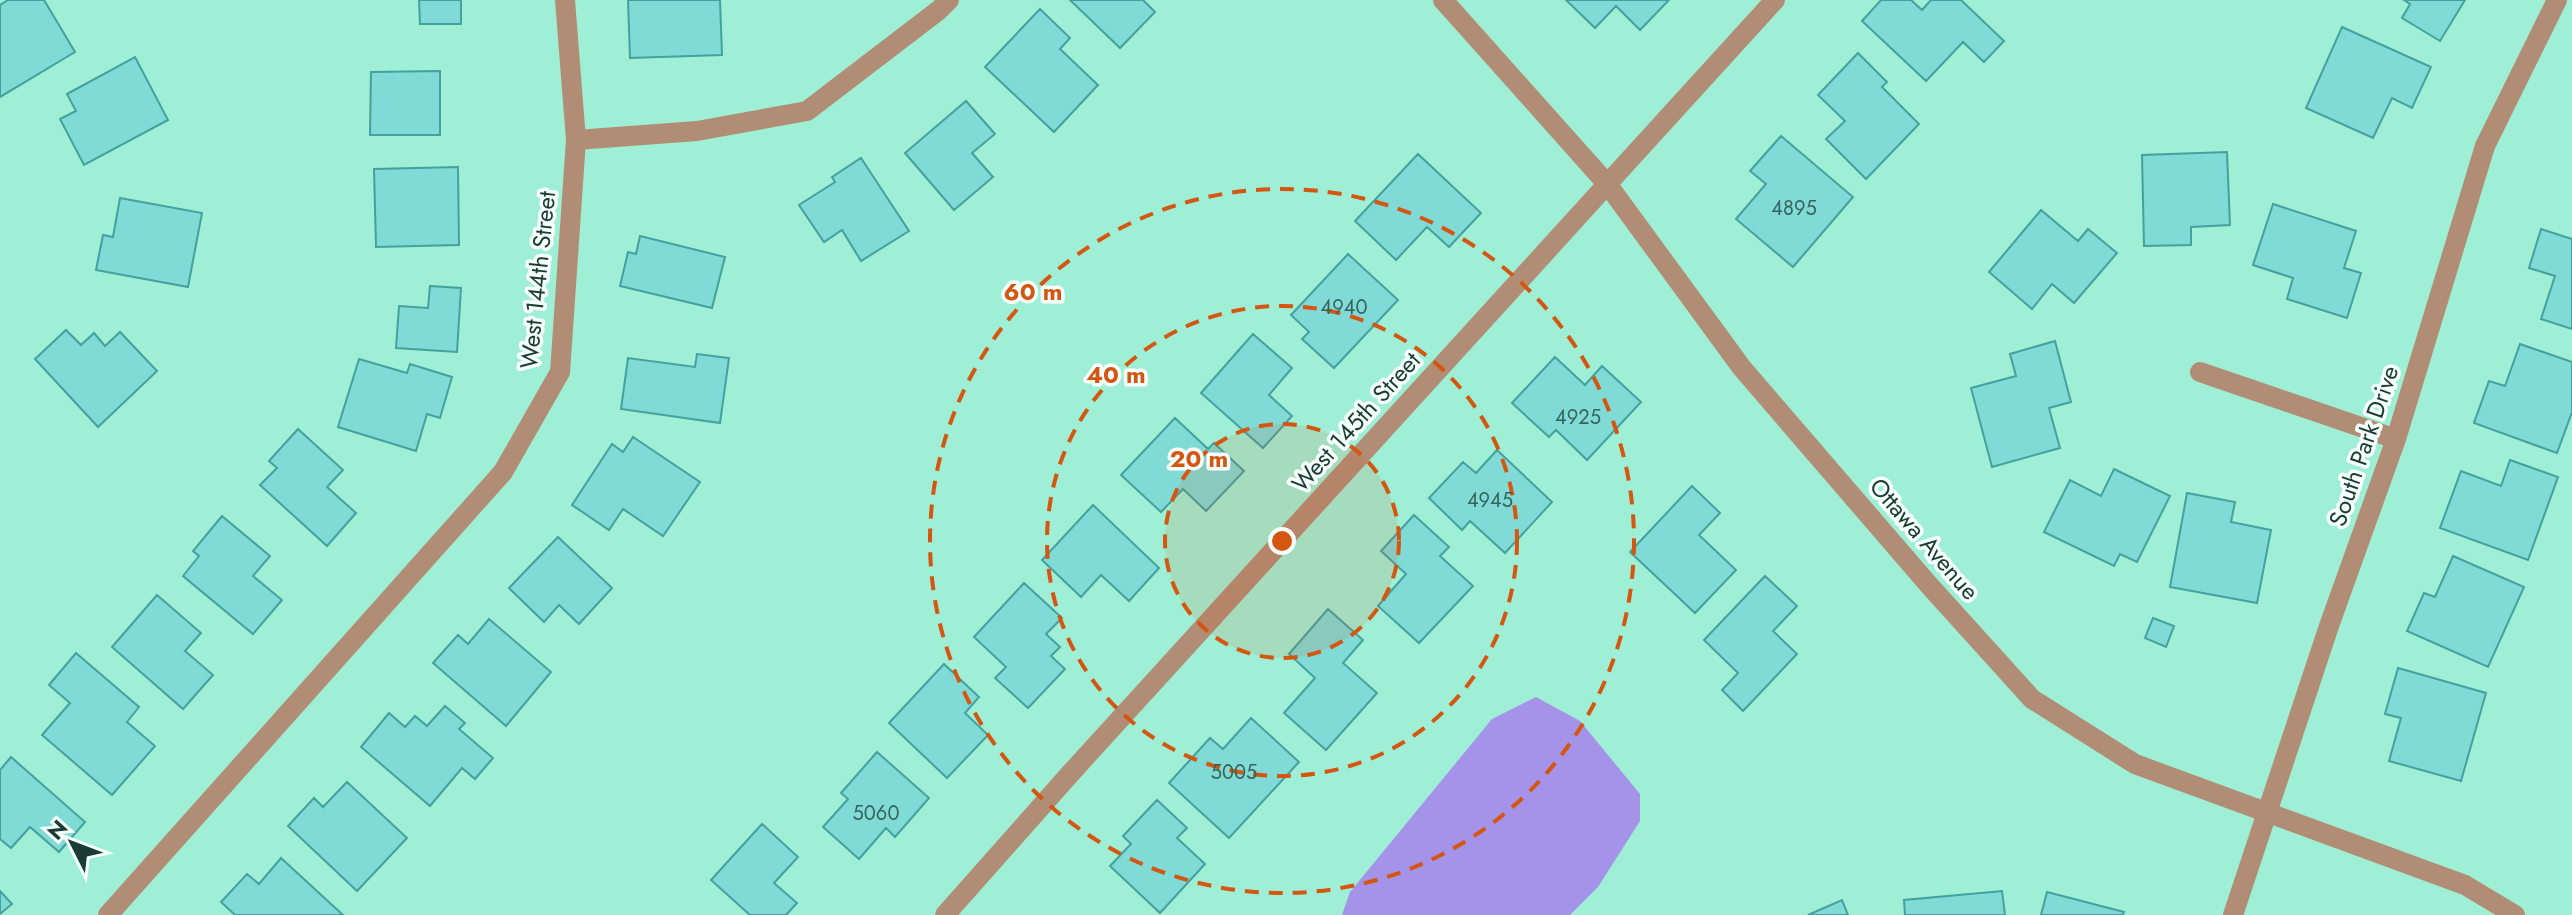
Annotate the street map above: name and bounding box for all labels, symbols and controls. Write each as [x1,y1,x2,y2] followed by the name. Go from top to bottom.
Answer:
[511,189,564,371] street label: West 144th Street
[1771,194,1817,223] house number: 4895
[1004,274,1062,309] text: 60 m
[1321,293,1367,322] house number: 4940
[1283,344,1428,500] street label: West 145th Street
[1086,357,1146,392] text: 40 m
[2320,361,2407,531] street label: South Park Drive
[1555,403,1601,432] house number: 4925
[1170,441,1228,476] text: 20 m
[1861,470,1987,607] street label: Ottawa Avenue
[1467,486,1513,515] house number: 4945
[1268,527,1296,555] centre of rings
[1211,758,1257,787] house number: 5005
[853,799,899,828] house number: 5060
[32,803,112,883] north arrow
[39,812,75,847] text: N

